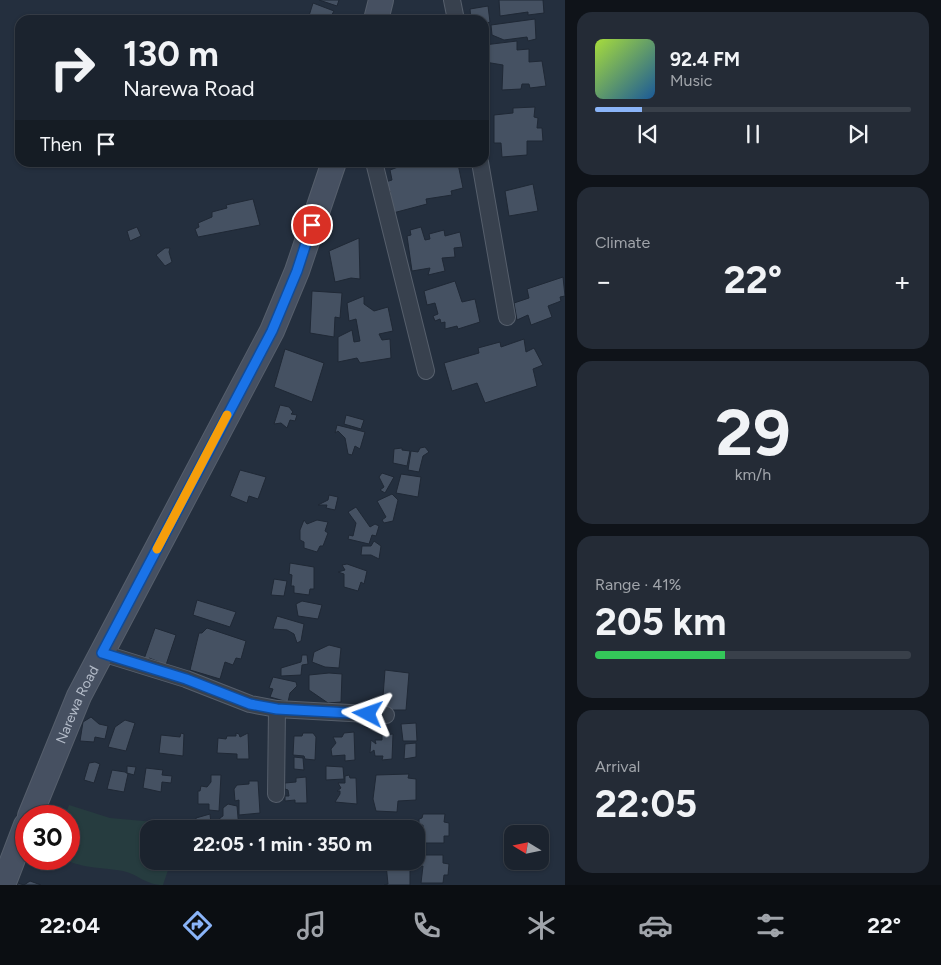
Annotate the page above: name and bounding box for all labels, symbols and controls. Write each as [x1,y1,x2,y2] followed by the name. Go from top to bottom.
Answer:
[123,33,219,75] text: 130 m
[40,35,105,100] icon: right
[670,48,740,71] text: 92.4 FM
[670,71,712,90] text: Music
[123,75,255,102] text: Narewa Road
[634,120,662,148] icon: previous
[739,120,767,148] icon: pause
[844,120,872,148] icon: next
[92,130,120,158] icon: arrive
[40,133,82,156] text: Then
[291,204,333,246] pin
[298,211,326,239] icon: arrive
[595,233,650,252] text: Climate
[724,257,782,303] text: 22°
[595,264,612,298] text: −
[894,264,911,298] text: +
[715,393,791,471] text: 29
[735,465,771,484] text: km/h
[595,575,681,594] text: Range · 41%
[595,599,726,645] text: 205 km
[52,663,102,746] street label: Narewa Road
[341,687,393,739] position arrow
[595,757,640,776] text: Arrival
[595,781,697,827] text: 22:05
[15,805,80,870] speed limit sign: 30
[504,825,549,870] north arrow
[504,825,549,870] map controls
[193,833,372,856] text: 22:05 · 1 min · 350 m
[180,908,215,943] icon: directions
[294,908,329,943] icon: music
[409,908,444,943] icon: phone
[524,908,559,943] icon: climate
[638,908,673,943] icon: car
[753,908,788,943] icon: filters
[40,912,100,939] text: 22:04
[867,912,901,939] text: 22°

